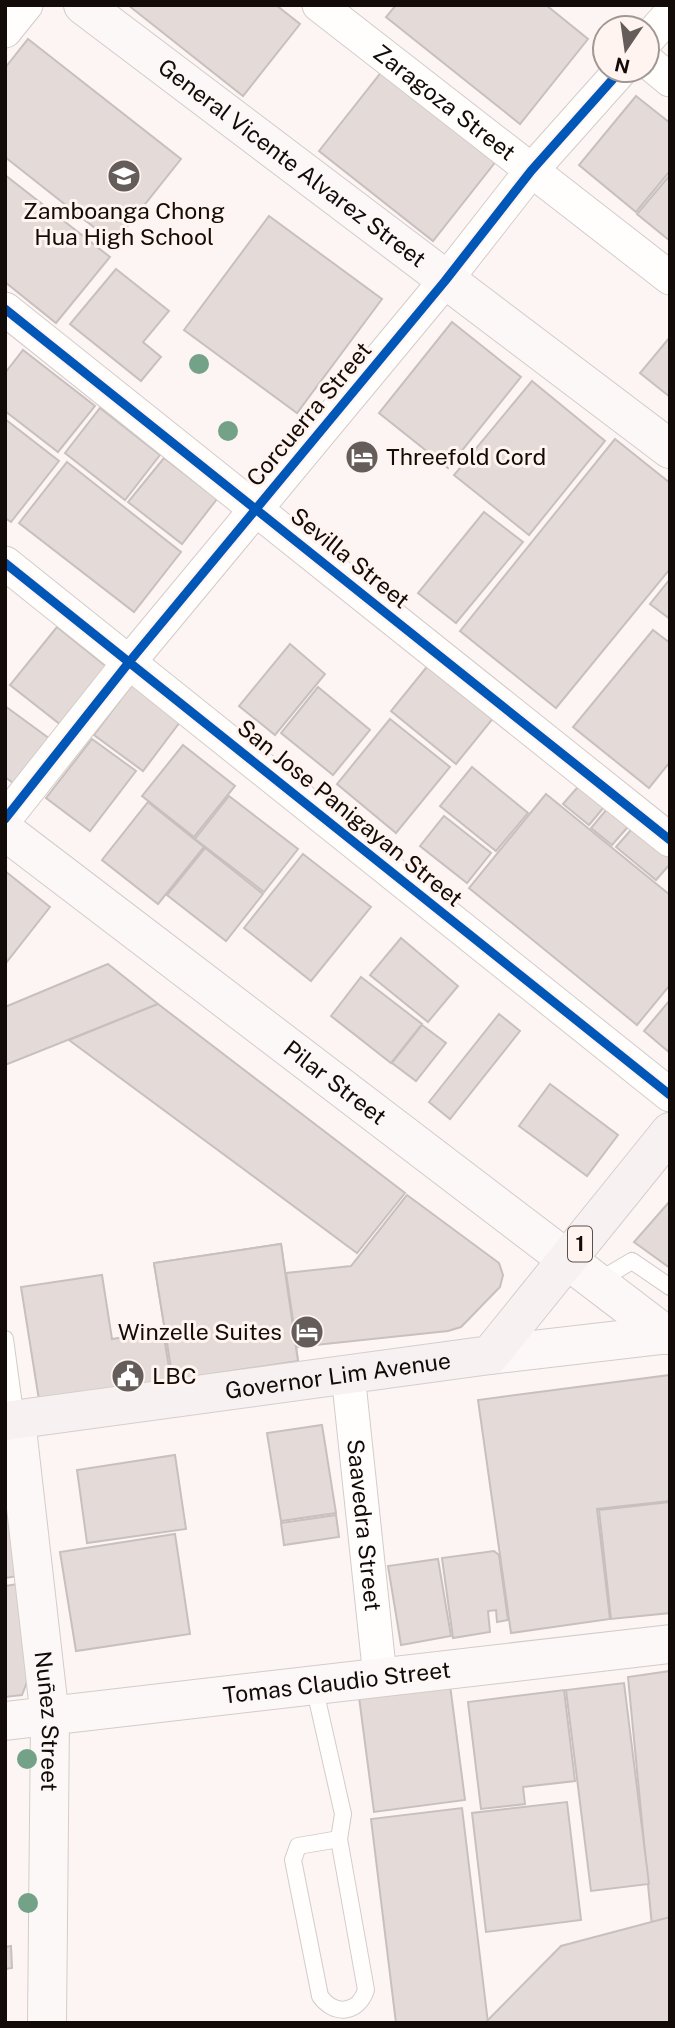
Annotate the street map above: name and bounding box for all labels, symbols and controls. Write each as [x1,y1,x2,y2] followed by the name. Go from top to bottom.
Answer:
[591,14,661,84] north arrow
[369,39,521,166] street label: Zaragoza Street
[153,53,431,273] street label: General Vicente Alvarez Street
[612,53,632,78] text: N
[105,157,143,195] school or university icon: Zamboanga Chong Hua High School
[23,197,225,250] place label: Zamboanga Chong Hua High School
[241,336,377,491] street label: Corcuerra Street
[343,438,381,476] hotel icon: Threefold Cord
[386,443,546,470] place label: Threefold Cord
[286,502,415,614] street label: Sevilla Street
[232,713,468,912] street label: San Jose Panigayan Street
[279,1035,392,1130] street label: Pilar Street
[568,1226,592,1262] road number: 1
[288,1313,326,1351] hotel icon: Winzelle Suites
[118,1318,282,1345] place label: Winzelle Suites
[223,1346,452,1404] street label: Governor Lim Avenue
[109,1357,147,1395] public building icon: LBC
[152,1362,196,1389] place label: LBC
[342,1438,387,1612] street label: Saavedra Street
[29,1650,64,1792] street label: Nuñez Street
[222,1656,452,1709] street label: Tomas Claudio Street

